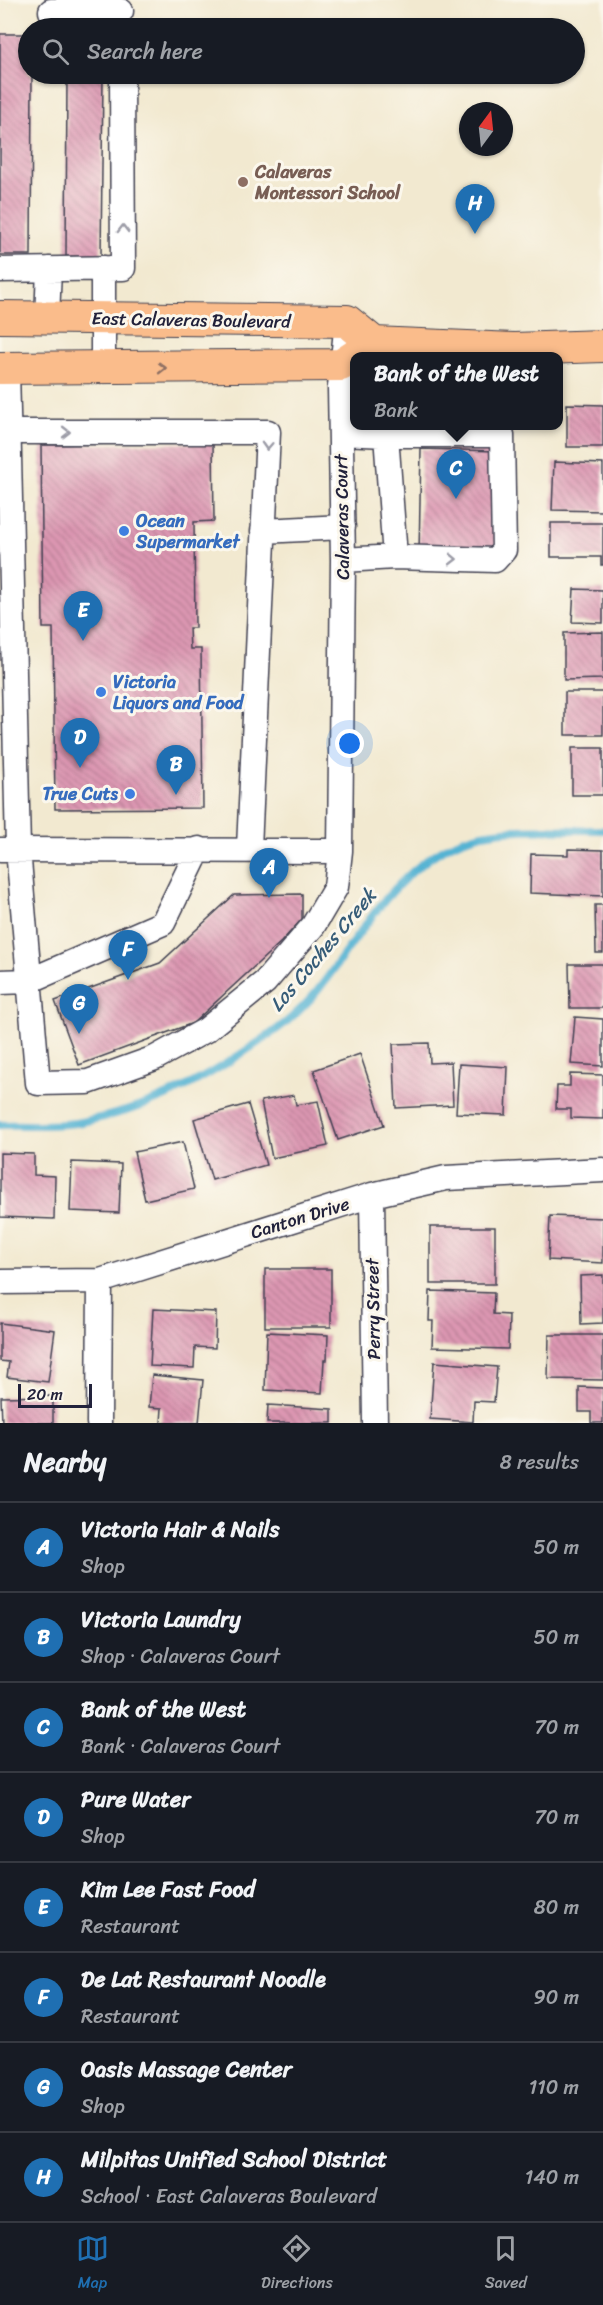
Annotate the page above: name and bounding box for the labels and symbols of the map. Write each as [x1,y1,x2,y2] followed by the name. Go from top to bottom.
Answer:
[459,102,513,156] north arrow
[254,156,401,209] place label: Calaveras Montessori School
[236,175,250,189] marker: Calaveras Montessori School
[456,184,494,234] pin: H
[117,225,129,234] one-way arrow
[91,302,292,338] street label: East Calaveras Boulevard
[157,362,166,374] one-way arrow
[62,426,71,438] one-way arrow
[261,442,274,451] one-way arrow
[436,450,476,499] pin: C
[325,453,359,580] street label: Calaveras Court
[135,505,241,558] place label: Ocean Supermarket
[117,524,131,538] marker: Ocean Supermarket
[449,553,458,565] one-way arrow
[64,592,103,641] pin: E
[113,666,245,719] place label: Victoria Liquors and Food
[94,685,108,699] marker: Victoria Liquors and Food
[60,718,100,768] pin: D
[335,729,364,758] your location
[156,746,195,795] pin: B
[43,778,119,810] place label: True Cuts
[123,787,137,801] marker: True Cuts
[250,848,288,898] pin: A
[260,879,386,1020] water label: Los Coches Creek
[108,930,148,980] pin: F
[60,984,98,1034] pin: G
[246,1188,354,1248] street label: Canton Drive
[356,1257,390,1360] street label: Perry Street
[18,1381,92,1408] scale bar

